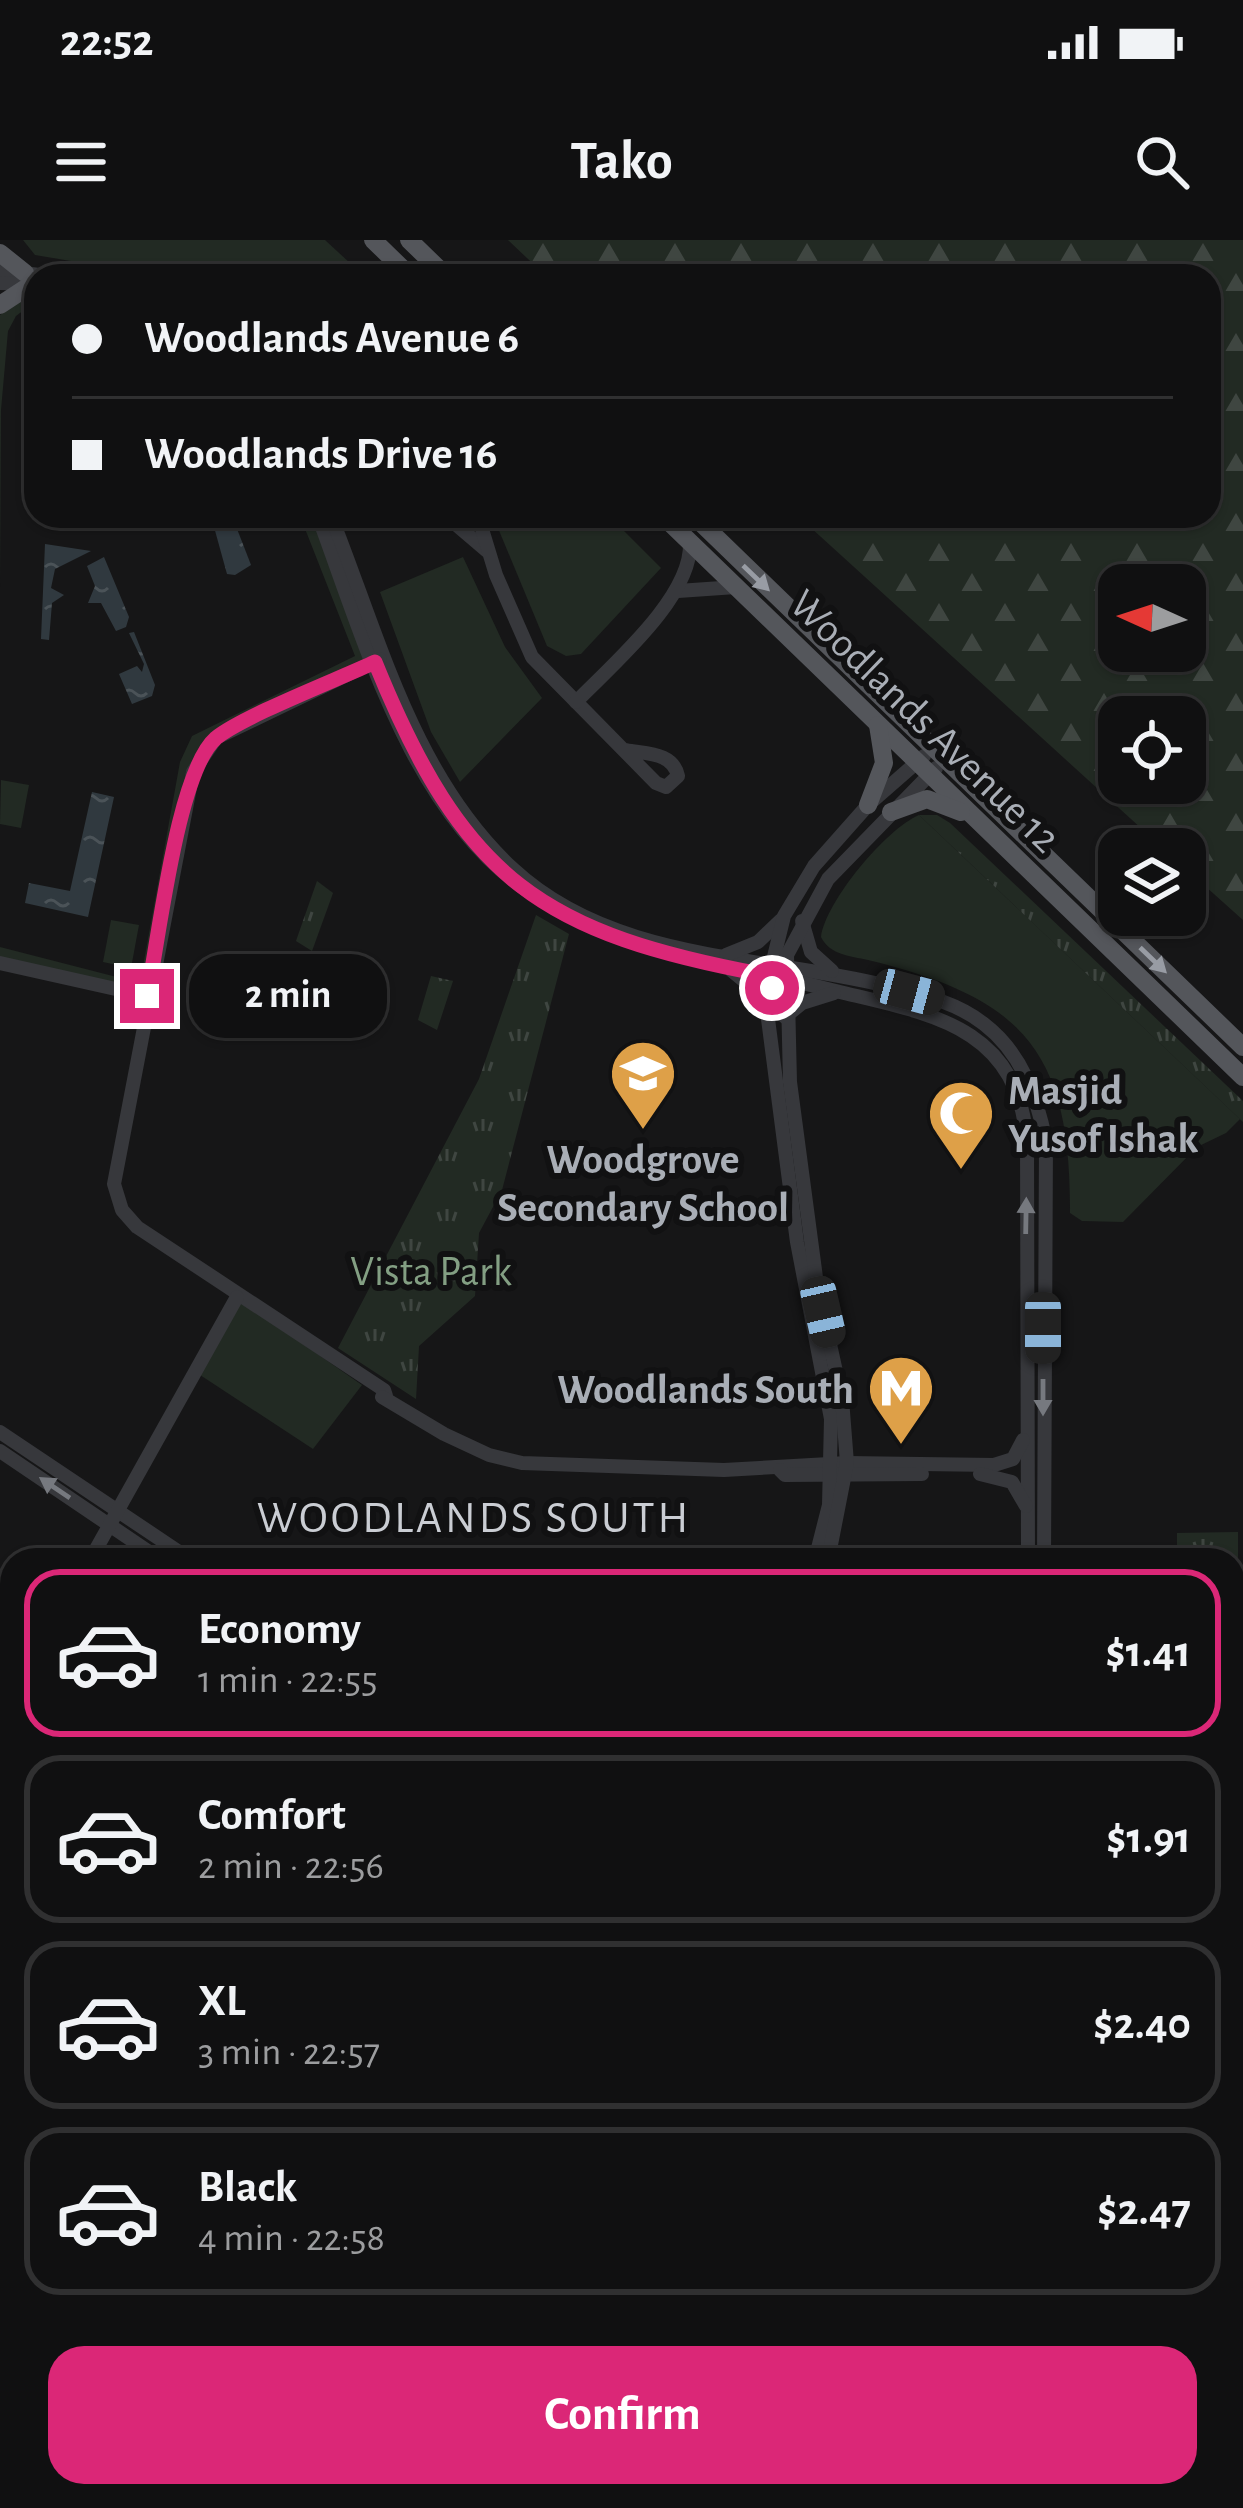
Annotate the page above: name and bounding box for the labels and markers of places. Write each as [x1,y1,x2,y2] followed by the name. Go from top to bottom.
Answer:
[608,1038,678,1132] school or university icon: Woodgrove Secondary School
[1008,1070,1198,1160] place label: Masjid Yusof Ishak
[926,1078,996,1172] mosque icon: Masjid Yusof Ishak
[497,1139,789,1229] place label: Woodgrove Secondary School
[866,1353,936,1447] metro station icon: Woodlands South
[557,1369,854,1411] place label: Woodlands South

